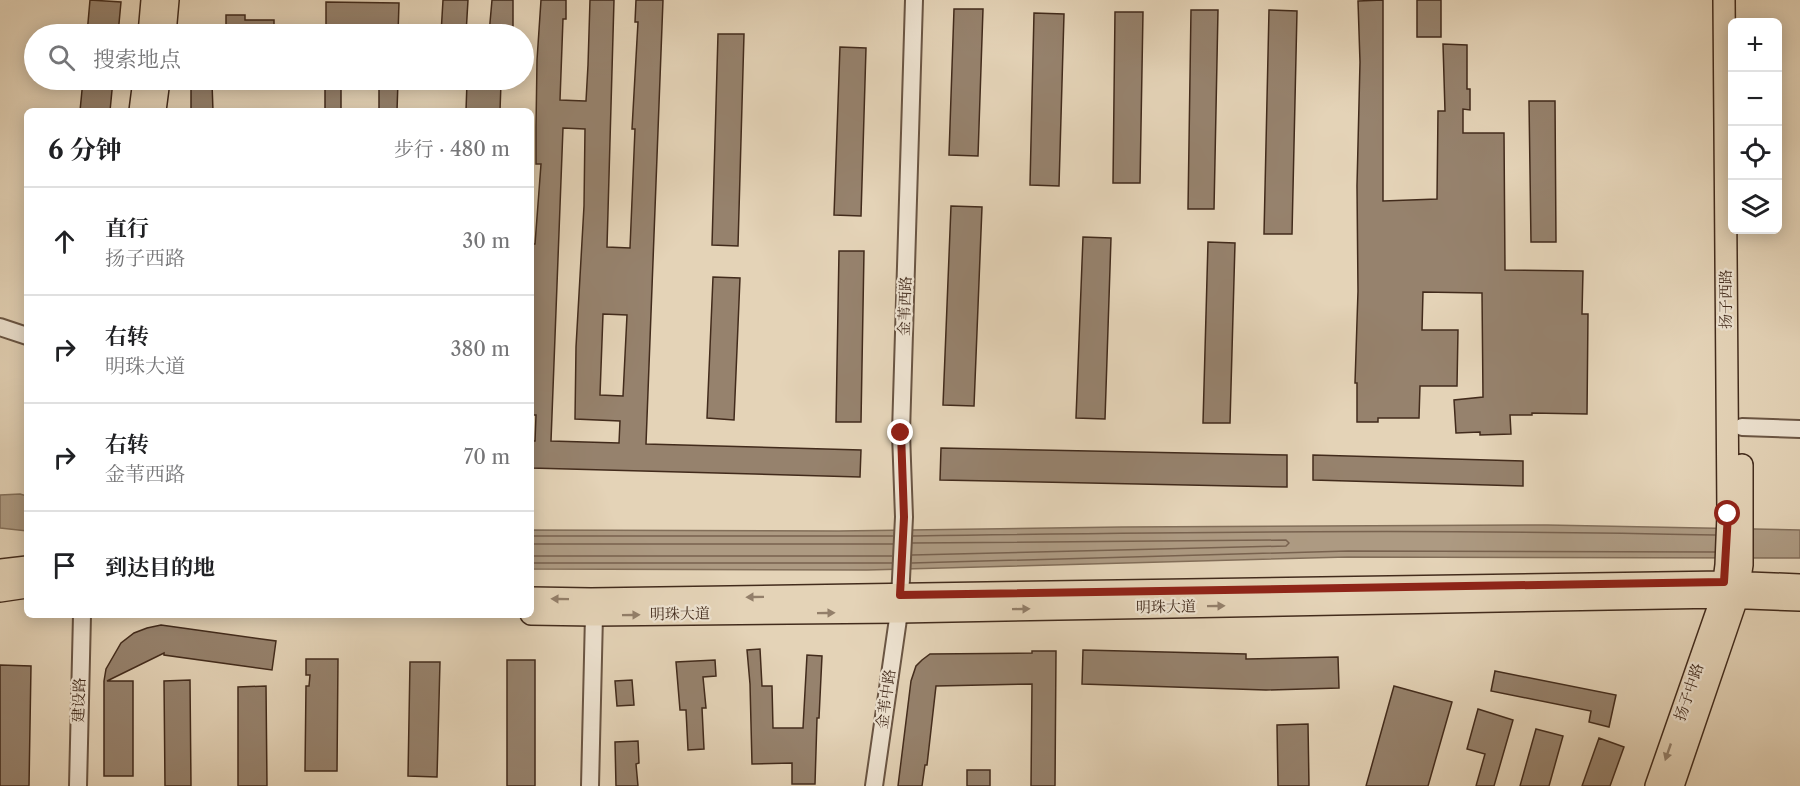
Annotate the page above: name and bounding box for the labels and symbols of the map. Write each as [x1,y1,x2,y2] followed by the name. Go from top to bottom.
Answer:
[1716,269,1735,329] street label: 扬子西路
[894,276,915,336] street label: 金苇西路
[887,419,913,445] route end
[1714,500,1740,526] route start
[745,592,764,602] one-way arrow
[550,594,569,604] one-way arrow
[1136,596,1196,617] street label: 明珠大道
[1207,601,1226,611] one-way arrow
[650,603,710,624] street label: 明珠大道
[1012,605,1031,614] one-way arrow
[817,608,836,617] one-way arrow
[622,610,641,620] one-way arrow
[1670,660,1707,723] street label: 扬子中路
[872,668,899,730] street label: 金苇中路
[68,677,89,723] street label: 建设路
[1663,743,1673,761] one-way arrow

